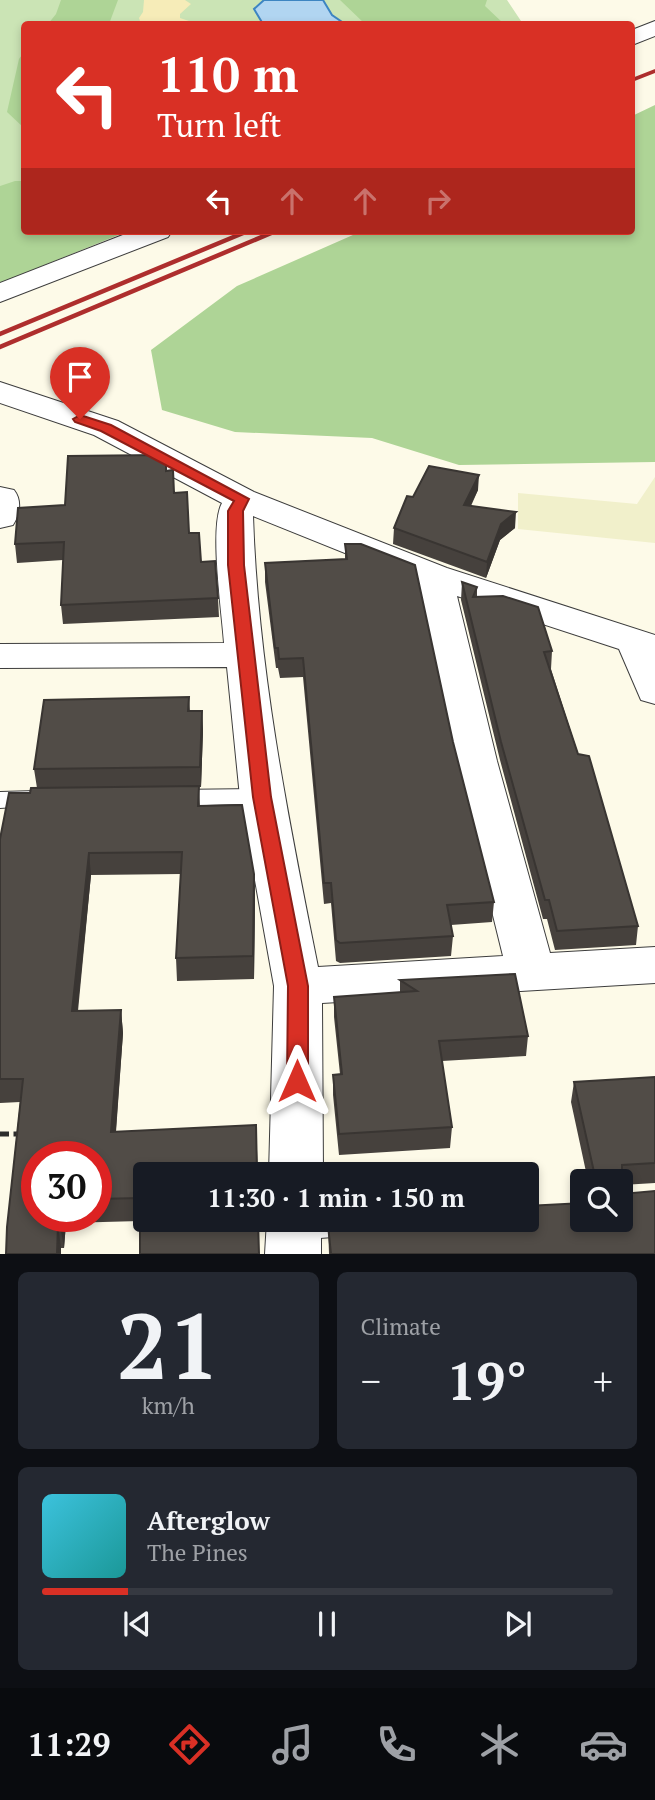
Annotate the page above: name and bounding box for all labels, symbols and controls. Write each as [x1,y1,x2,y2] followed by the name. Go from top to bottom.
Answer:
[157,41,299,106] text: 110 m
[42,49,133,140] icon: left
[157,104,281,146] text: Turn left
[200,182,238,220] icon: left
[273,182,311,220] icon: ahead
[346,182,384,220] icon: ahead
[419,182,457,220] icon: right
[50,347,110,419] pin
[61,358,99,396] icon: arrive
[260,1044,334,1118] position arrow
[21,1141,112,1232] speed limit sign: 30
[570,1169,633,1232] map controls
[570,1169,633,1232] button: search
[207,1180,465,1214] text: 11:30 · 1 min · 150 m
[117,1284,220,1405] text: 21
[361,1311,441,1342] text: Climate
[447,1346,527,1415] text: 19°
[361,1356,381,1406] text: −
[593,1356,613,1406] text: +
[142,1390,195,1421] text: km/h
[147,1503,270,1537] text: Afterglow
[147,1537,248,1568] text: The Pines
[118,1605,156,1643] icon: previous
[308,1605,346,1643] icon: pause
[499,1605,537,1643] icon: next
[165,1720,214,1769] icon: directions
[268,1720,317,1769] icon: music
[372,1720,421,1769] icon: phone
[475,1720,524,1769] icon: climate
[579,1720,628,1769] icon: car
[27,1723,111,1765] text: 11:29

